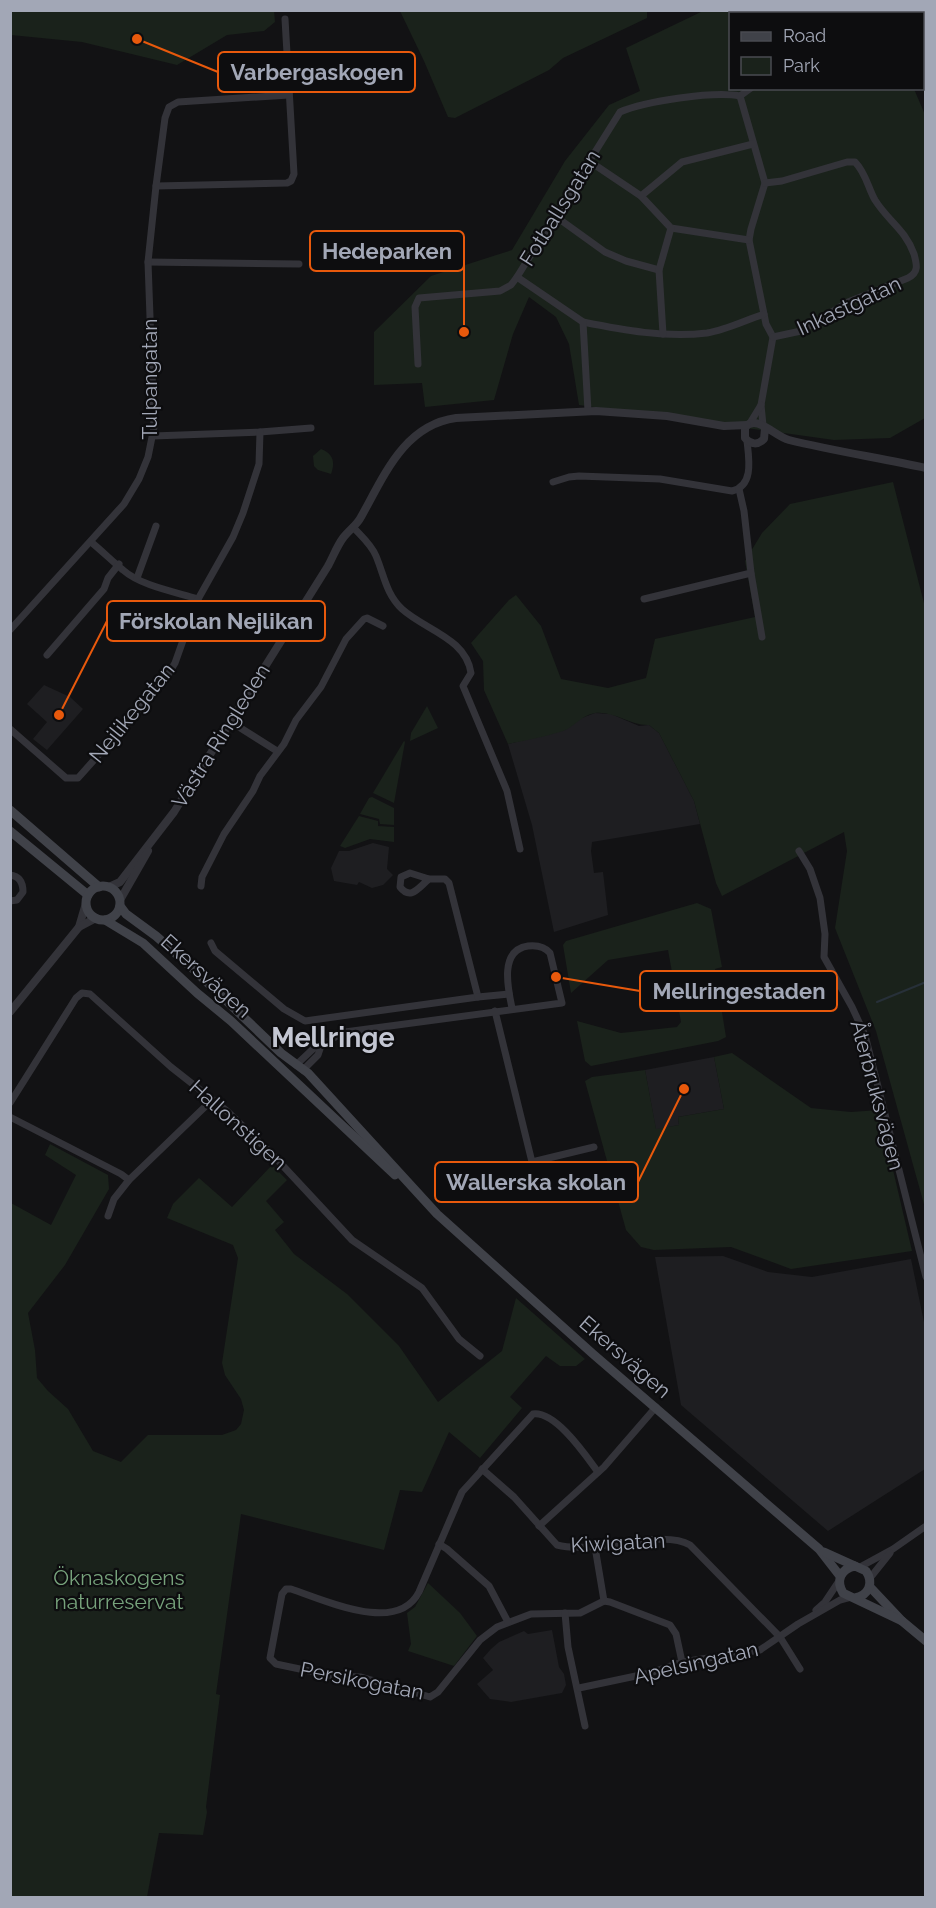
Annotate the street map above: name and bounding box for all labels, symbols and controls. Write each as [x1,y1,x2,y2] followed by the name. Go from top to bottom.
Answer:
[729,12,924,90] legend
[783,25,826,46] text: Road
[218,52,415,92] callout: Varbergaskogen
[783,55,820,76] text: Park
[230,59,404,85] text: Varbergaskogen
[514,145,605,270] street label: Fotballsgatan
[310,231,464,271] callout: Hedeparken
[322,238,452,264] text: Hedeparken
[793,271,905,341] street label: Inkastgatan
[137,319,162,439] street label: Tulpangatan
[107,601,325,641] callout: Förskolan Nejlikan
[119,608,313,634] text: Förskolan Nejlikan
[84,658,180,768] street label: Nejlikegatan
[166,659,275,812] street label: Västra Ringleden
[156,929,257,1023] street label: Ekersvägen
[640,971,837,1011] callout: Mellringestaden
[652,978,826,1004] text: Mellringestaden
[845,1017,909,1173] street label: Återbruksvägen
[271,1022,395,1053] district label: Mellringe
[185,1074,292,1175] street label: Hallonstigen
[435,1162,638,1202] callout: Wallerska skolan
[446,1169,626,1195] text: Wallerska skolan
[575,1310,676,1403] street label: Ekersvägen
[570,1528,666,1557] street label: Kiwigatan
[53,1565,185,1614] park label: Öknaskogens naturreservat
[631,1636,761,1689] street label: Apelsingatan
[298,1656,426,1705] street label: Persikogatan

